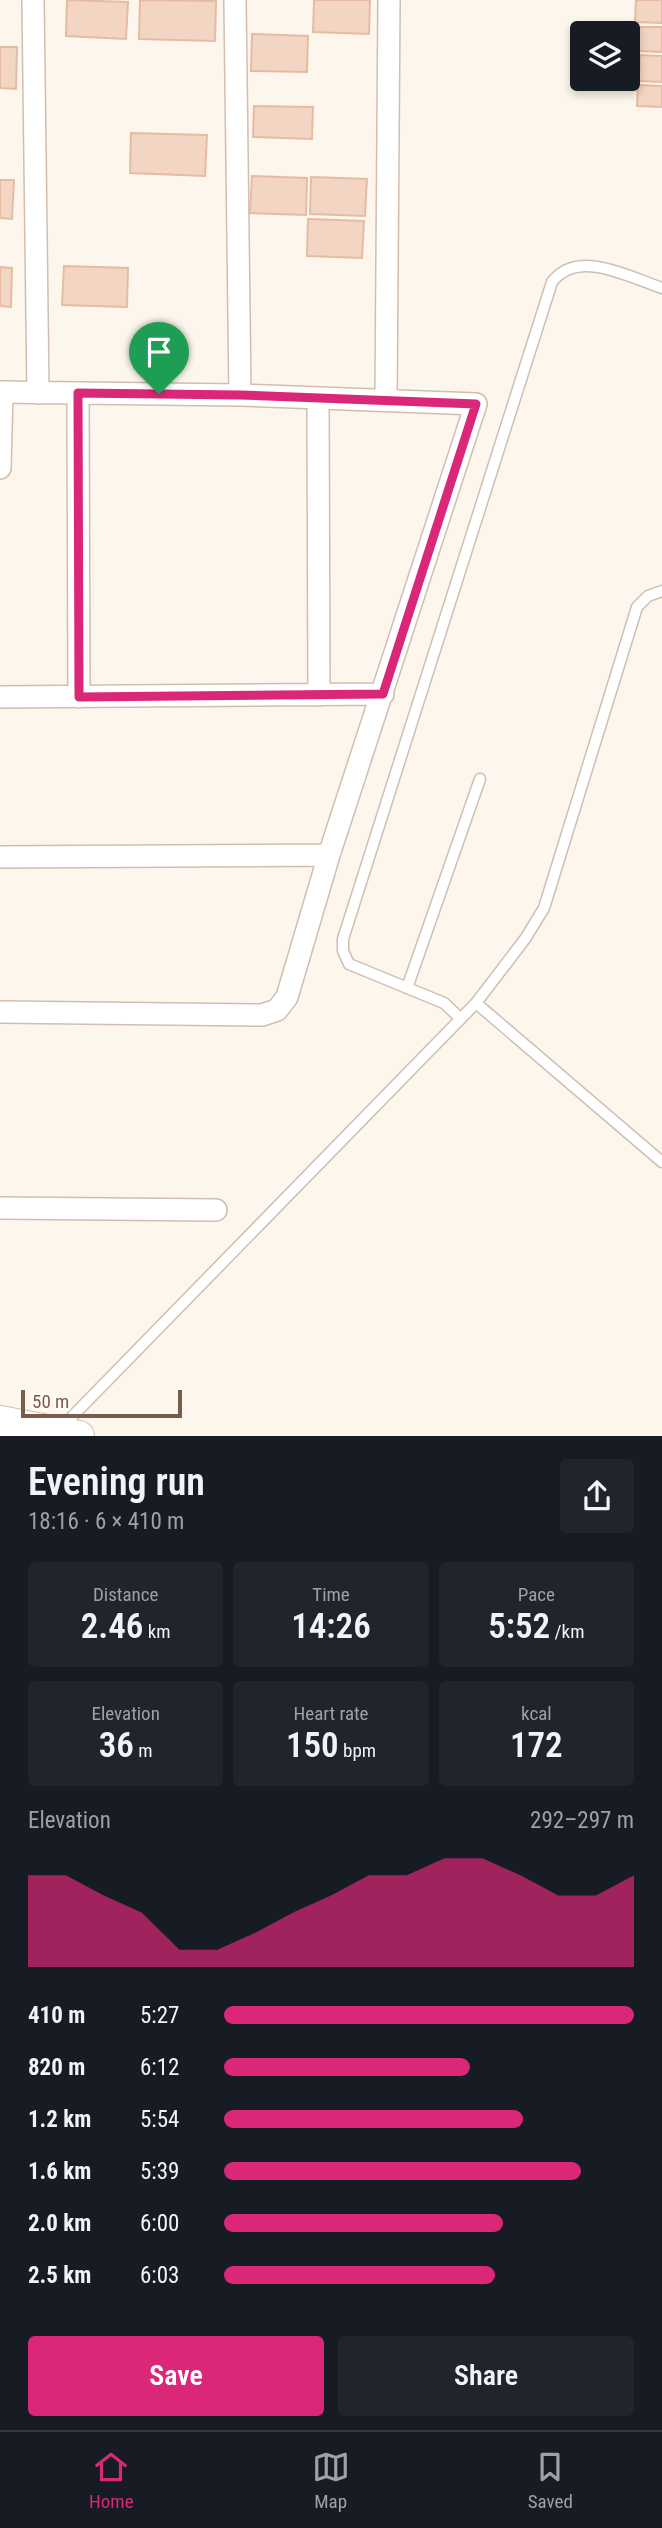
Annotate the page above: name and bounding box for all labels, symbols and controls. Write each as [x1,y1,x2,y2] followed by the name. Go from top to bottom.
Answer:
[570,21,640,91] map controls
[570,21,640,91] button: layers
[129,322,189,394] pin
[140,333,178,371] icon: arrive
[21,1387,182,1419] scale bar
[32,1390,69,1413] text: 50 m
[560,1459,634,1533] button: share
[28,1460,205,1504] text: Evening run
[28,1508,184,1535] text: 18:16 · 6 × 410 m
[93,1583,158,1606] text: Distance
[312,1583,350,1606] text: Time
[518,1583,555,1606] text: Pace
[81,1606,143,1647] text: 2.46
[291,1606,371,1647] text: 14:26
[488,1606,550,1647] text: 5:52
[143,1620,171,1643] text: km
[550,1620,584,1643] text: /km
[91,1702,160,1725] text: Elevation
[293,1702,369,1725] text: Heart rate
[521,1702,552,1725] text: kcal
[99,1725,134,1766] text: 36
[286,1725,339,1766] text: 150
[510,1725,563,1766] text: 172
[134,1739,153,1762] text: m
[339,1739,376,1762] text: bpm
[28,1807,111,1834] text: Elevation
[530,1807,634,1834] text: 292–297 m
[28,2002,85,2029] text: 410 m
[140,2002,179,2029] text: 5:27
[28,2054,85,2081] text: 820 m
[140,2054,179,2081] text: 6:12
[28,2106,91,2133] text: 1.2 km
[140,2106,179,2133] text: 5:54
[28,2158,91,2185] text: 1.6 km
[140,2158,179,2185] text: 5:39
[28,2210,91,2237] text: 2.0 km
[140,2210,179,2237] text: 6:00
[28,2262,91,2289] text: 2.5 km
[140,2262,179,2289] text: 6:03
[28,2336,324,2416] button: Save
[338,2336,634,2416] button: Share
[89,2448,134,2513] tab: Home
[312,2448,350,2513] tab: Map
[528,2448,573,2513] tab: Saved

